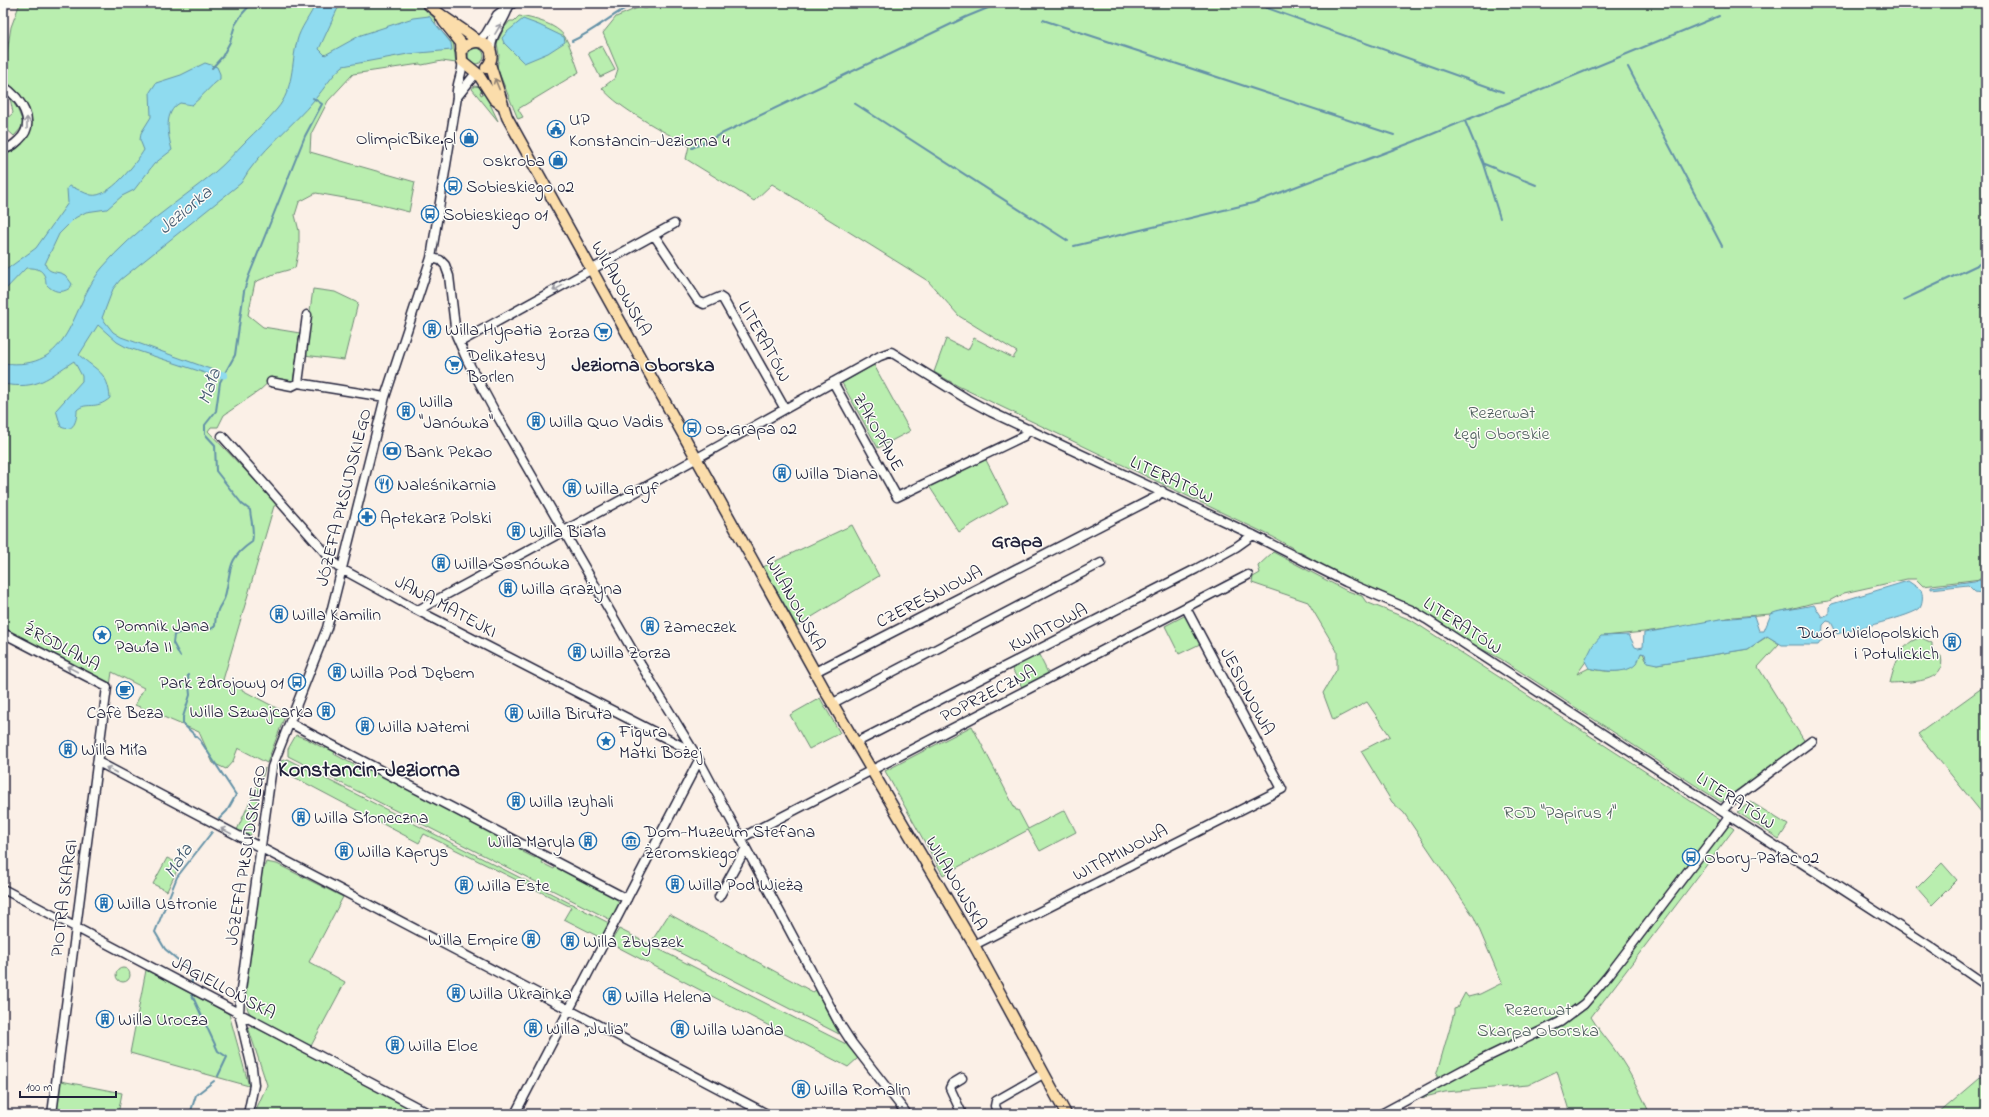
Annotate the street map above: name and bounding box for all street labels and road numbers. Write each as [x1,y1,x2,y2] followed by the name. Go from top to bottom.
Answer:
[583,237,657,341] street label: WILANOWSKA
[730,297,796,387] street label: LITERATÓW
[845,389,909,477] street label: ZAKOPANE
[310,406,380,589] street label: JÓZEFA PIŁSUDSKIEGO
[1125,450,1217,511] street label: LITERATÓW
[757,552,831,656] street label: WILANOWSKA
[872,560,988,636] street label: CZEREŚNIOWA
[389,570,501,646] street label: JANA MATEJKI
[1417,591,1506,662] street label: LITERATÓW
[1005,598,1093,660] street label: KWIATOWA
[18,617,104,679] street label: ŹRÓDLANA
[1212,643,1280,741] street label: JESIONOWA
[936,659,1042,730] street label: POPRZECZNA
[220,763,274,947] street label: JÓZEFA PIŁSUDSKIEGO
[1690,766,1779,837] street label: LITERATÓW
[1069,819,1173,889] street label: WITAMINOWA
[918,832,993,936] street label: WILANOWSKA
[45,838,85,959] street label: PIOTRA SKARGI
[166,950,280,1027] street label: JAGIELLOŃSKA

